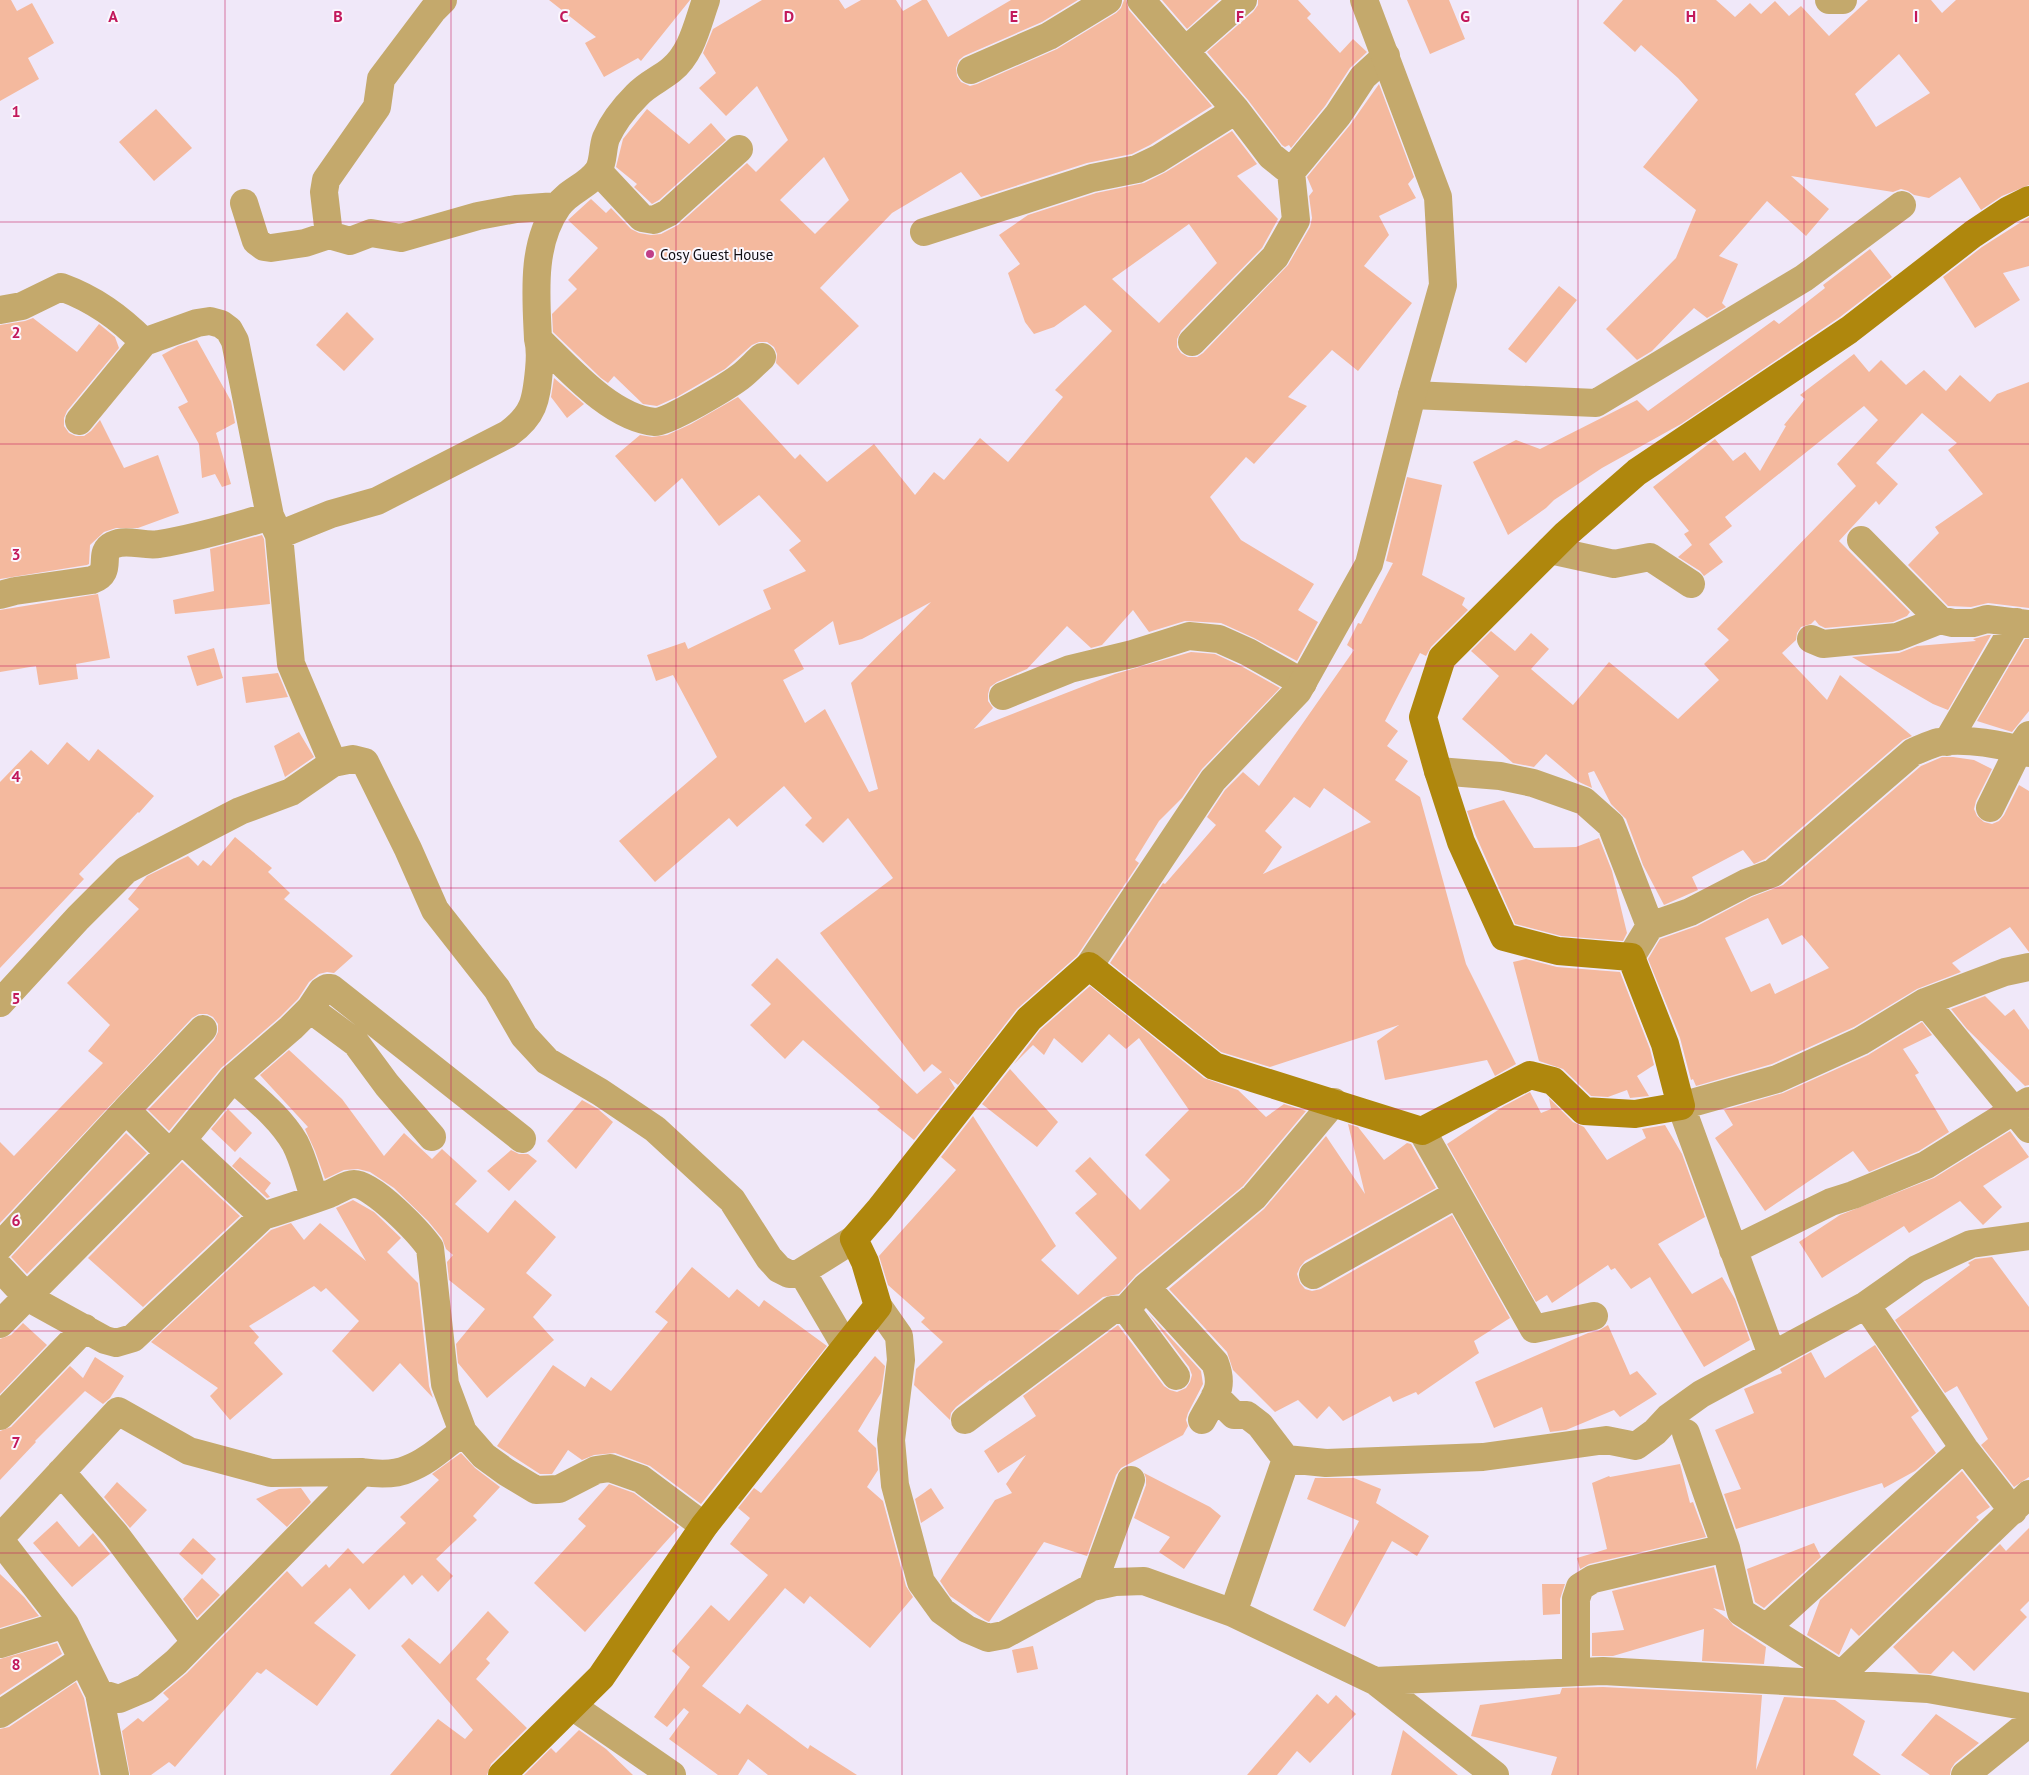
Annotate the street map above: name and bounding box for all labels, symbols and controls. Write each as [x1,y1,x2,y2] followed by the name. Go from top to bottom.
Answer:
[108,6,118,26] text: A
[333,6,343,26] text: B
[560,6,569,26] text: C
[784,6,794,26] text: D
[1010,6,1018,26] text: E
[1236,6,1244,26] text: F
[1460,6,1470,26] text: G
[1686,6,1696,26] text: H
[1914,6,1918,26] text: I
[11,101,21,121] text: 1
[660,245,773,264] place label: Cosy Guest House
[644,248,656,260] marker: Cosy Guest House
[11,322,21,342] text: 2
[11,544,21,564] text: 3
[11,766,21,786] text: 4
[11,988,21,1008] text: 5
[11,1210,21,1230] text: 6
[11,1432,21,1452] text: 7
[11,1654,21,1674] text: 8

